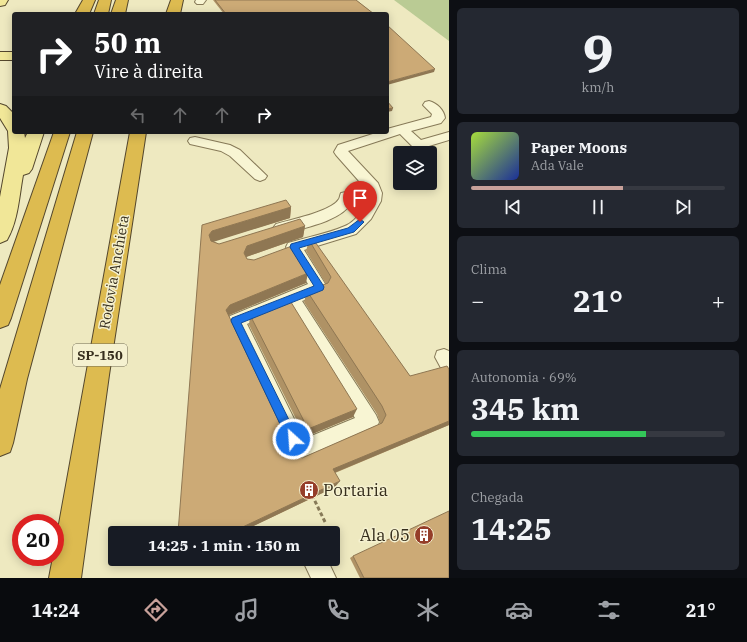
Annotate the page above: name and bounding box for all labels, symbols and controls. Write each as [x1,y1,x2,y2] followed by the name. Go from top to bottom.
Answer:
[582,19,614,86] text: 9
[94,24,161,61] text: 50 m
[28,28,80,80] icon: right
[94,60,203,83] text: Vire à direita
[582,79,614,96] text: km/h
[127,104,149,126] icon: left
[169,104,191,126] icon: ahead
[211,104,233,126] icon: ahead
[253,104,275,126] icon: right
[531,138,627,157] text: Paper Moons
[393,146,437,190] map controls
[393,146,437,190] button: layers
[531,157,584,174] text: Ada Vale
[343,181,377,222] pin
[349,187,371,209] icon: arrive
[502,196,524,218] icon: previous
[587,196,609,218] icon: pause
[672,196,694,218] icon: next
[95,213,133,330] street label: Rodovia Anchieta
[471,261,507,278] text: Clima
[573,281,623,320] text: 21°
[471,286,484,315] text: −
[712,286,725,315] text: +
[73,344,127,366] road number: SP-150
[471,369,577,386] text: Autonomia · 69%
[471,389,580,428] text: 345 km
[272,418,314,460] position arrow
[298,479,320,501] building icon: Portaria
[323,479,388,501] place label: Portaria
[471,489,524,506] text: Chegada
[471,509,552,548] text: 14:25
[12,514,64,566] speed limit sign: 20
[360,524,410,546] place label: Ala 05
[413,524,435,546] building icon: Ala 05
[148,536,300,555] text: 14:25 · 1 min · 150 m
[142,596,170,624] icon: directions
[233,596,261,624] icon: music
[324,596,352,624] icon: phone
[414,596,442,624] icon: climate
[505,596,533,624] icon: car
[595,596,623,624] icon: filters
[31,599,80,622] text: 14:24
[686,599,716,622] text: 21°

